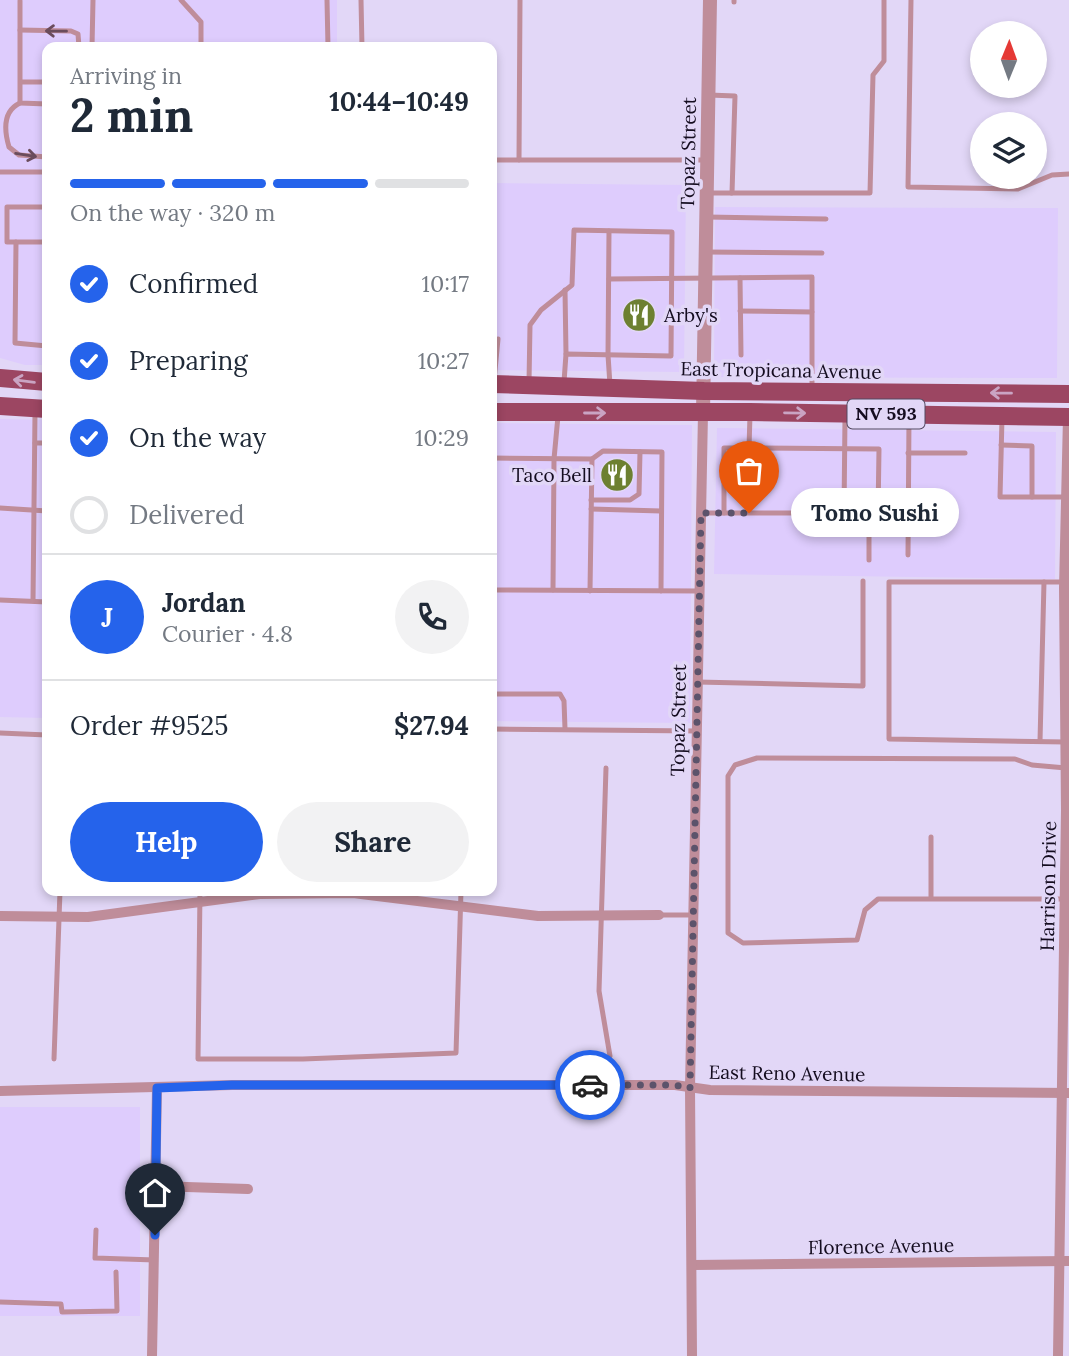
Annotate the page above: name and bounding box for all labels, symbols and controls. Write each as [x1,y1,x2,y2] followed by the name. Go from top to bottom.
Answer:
[970,21,1046,98] north arrow
[970,21,1047,189] map controls
[45,24,68,37] one-way arrow
[70,61,182,90] text: Arriving in
[329,85,469,118] text: 10:44–10:49
[70,86,193,145] text: 2 min
[675,96,701,209] street label: Topaz Street
[970,112,1047,189] button: layers
[14,149,36,162] one-way arrow
[70,198,275,227] text: On the way · 320 m
[70,265,108,303] icon: check
[129,267,258,300] text: Confirmed
[422,269,469,298] text: 10:17
[620,296,658,334] restaurant icon: Arby's
[663,303,718,327] place label: Arby's
[70,342,108,380] icon: check
[129,344,248,377] text: Preparing
[418,346,469,375] text: 10:27
[680,356,882,384] street label: East Tropicana Avenue
[13,374,35,387] one-way arrow
[990,386,1013,400] one-way arrow
[848,400,924,428] road number: NV 593
[583,406,606,420] one-way arrow
[784,406,807,419] one-way arrow
[70,419,108,457] icon: check
[129,421,266,454] text: On the way
[415,423,469,452] text: 10:29
[719,441,779,513] pin
[730,452,768,490] icon: bag
[598,456,636,494] restaurant icon: Taco Bell
[512,463,592,487] place label: Taco Bell
[791,489,959,538] callout: Tomo Sushi
[129,498,245,531] text: Delivered
[811,498,939,527] text: Tomo Sushi
[395,580,469,654] button: phone
[162,586,246,619] text: Jordan
[101,601,113,634] text: J
[162,619,293,648] text: Courier · 4.8
[665,663,691,776] street label: Topaz Street
[70,709,228,742] text: Order #9525
[394,709,469,742] text: $27.94
[70,802,263,882] button: Help
[277,802,469,882] button: Share
[1035,821,1061,951] street label: Harrison Drive
[555,1050,625,1120] courier
[708,1060,866,1086] street label: East Reno Avenue
[571,1066,609,1104] icon: car
[125,1163,185,1235] pin
[136,1174,174,1212] icon: home
[808,1233,954,1259] street label: Florence Avenue

